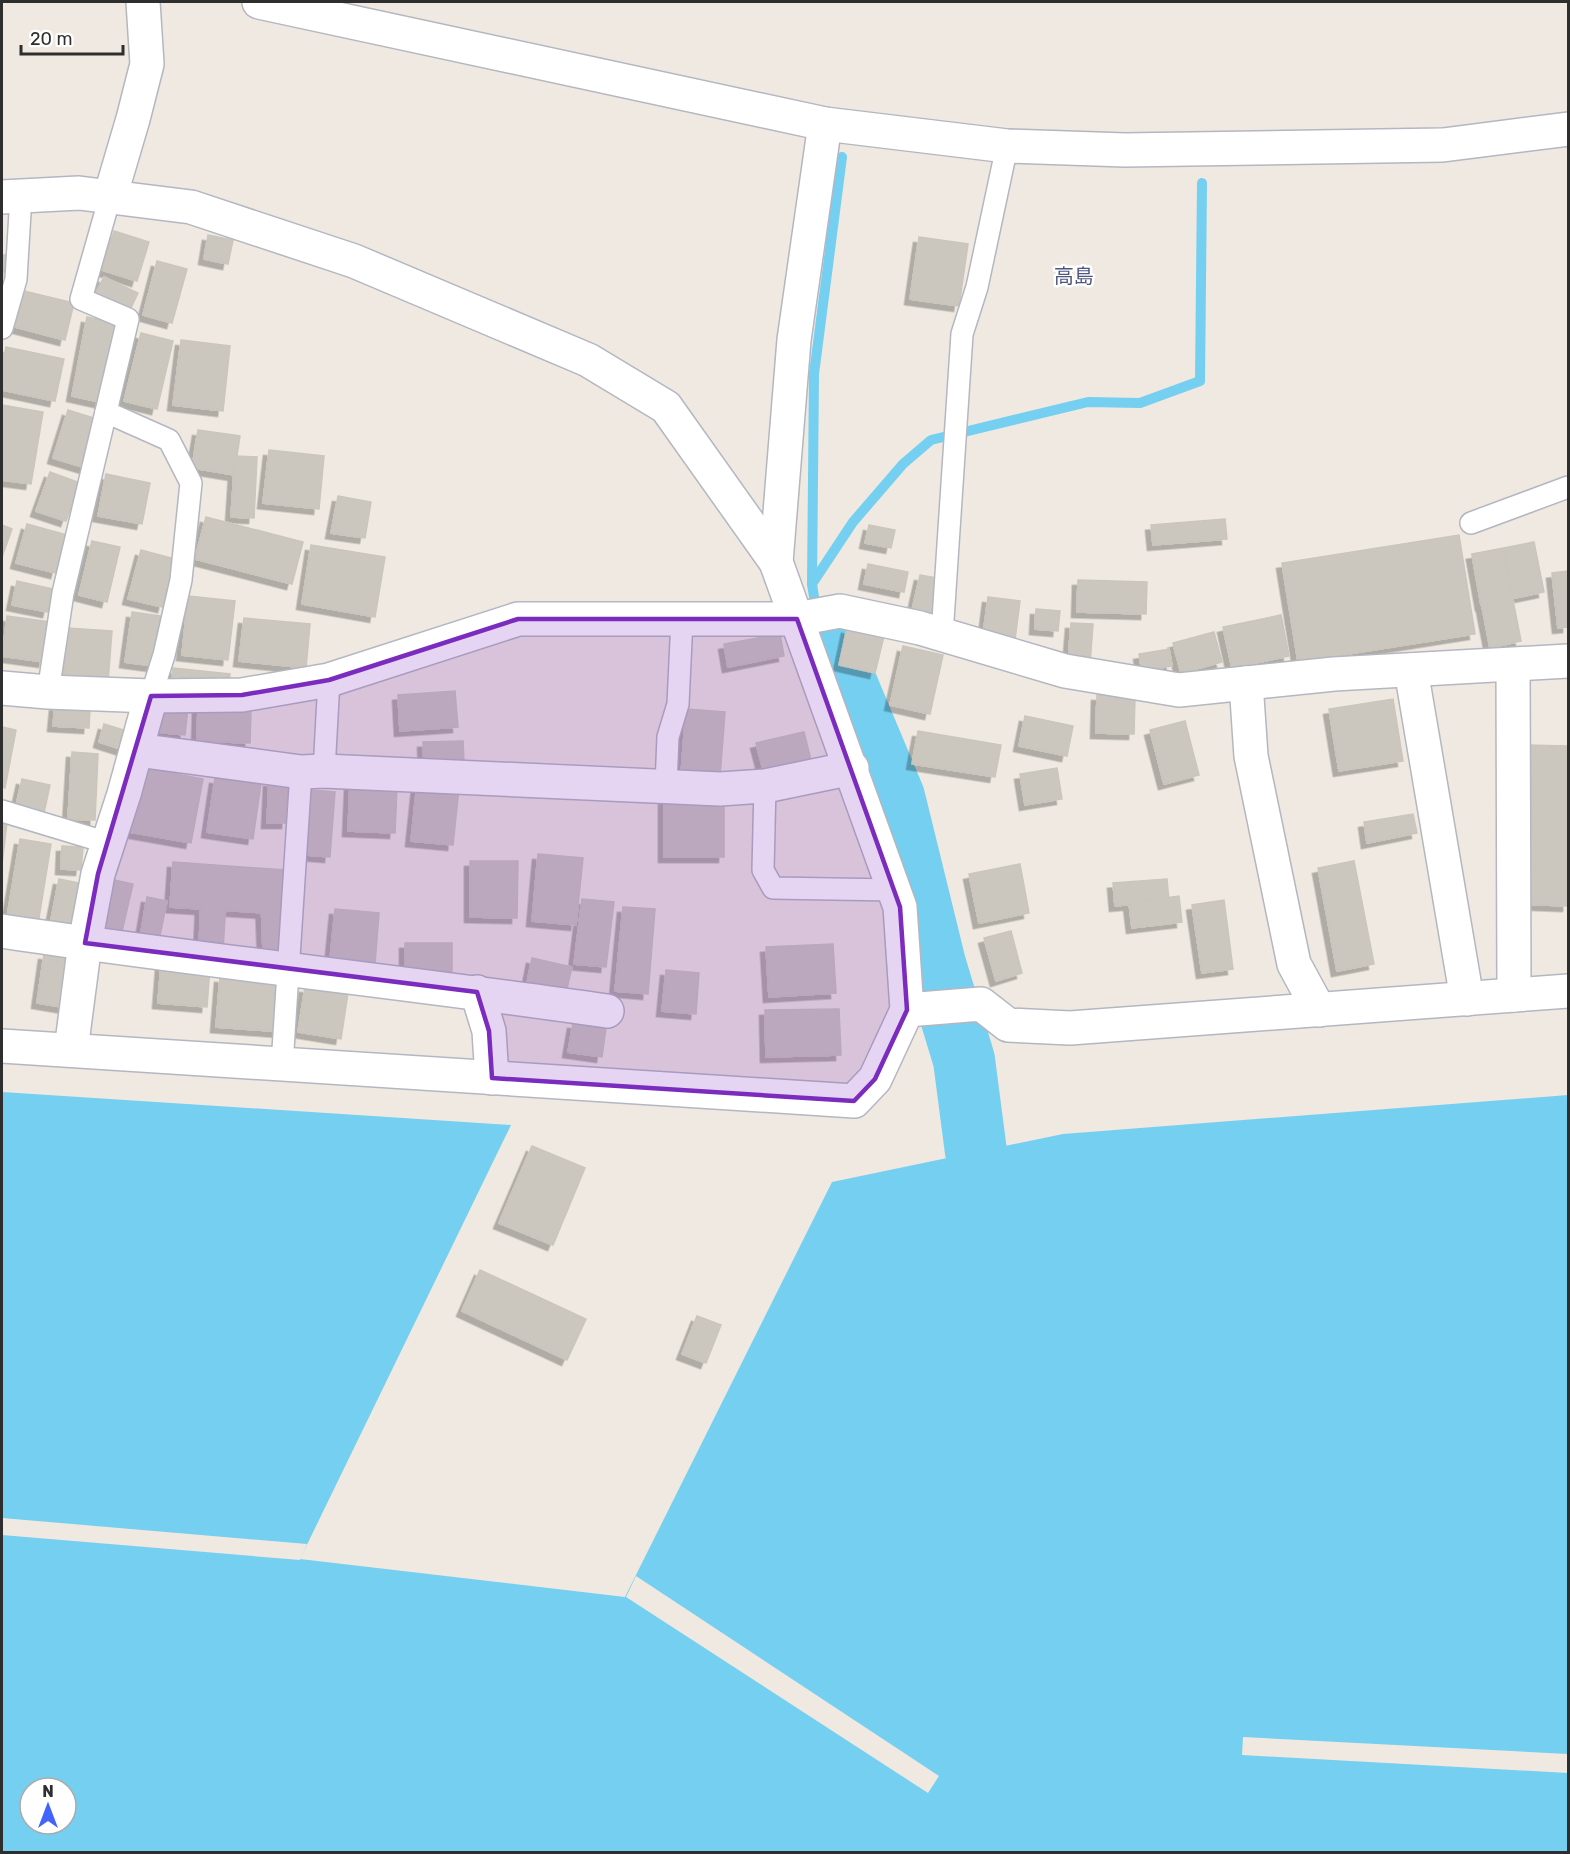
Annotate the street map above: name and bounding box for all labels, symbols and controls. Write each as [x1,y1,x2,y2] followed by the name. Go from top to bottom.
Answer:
[21,18,123,56] scale bar
[30,28,72,50] text: 20 m
[1054,264,1094,288] district label: 高島
[18,1776,78,1836] north arrow
[42,1782,54,1801] text: N

